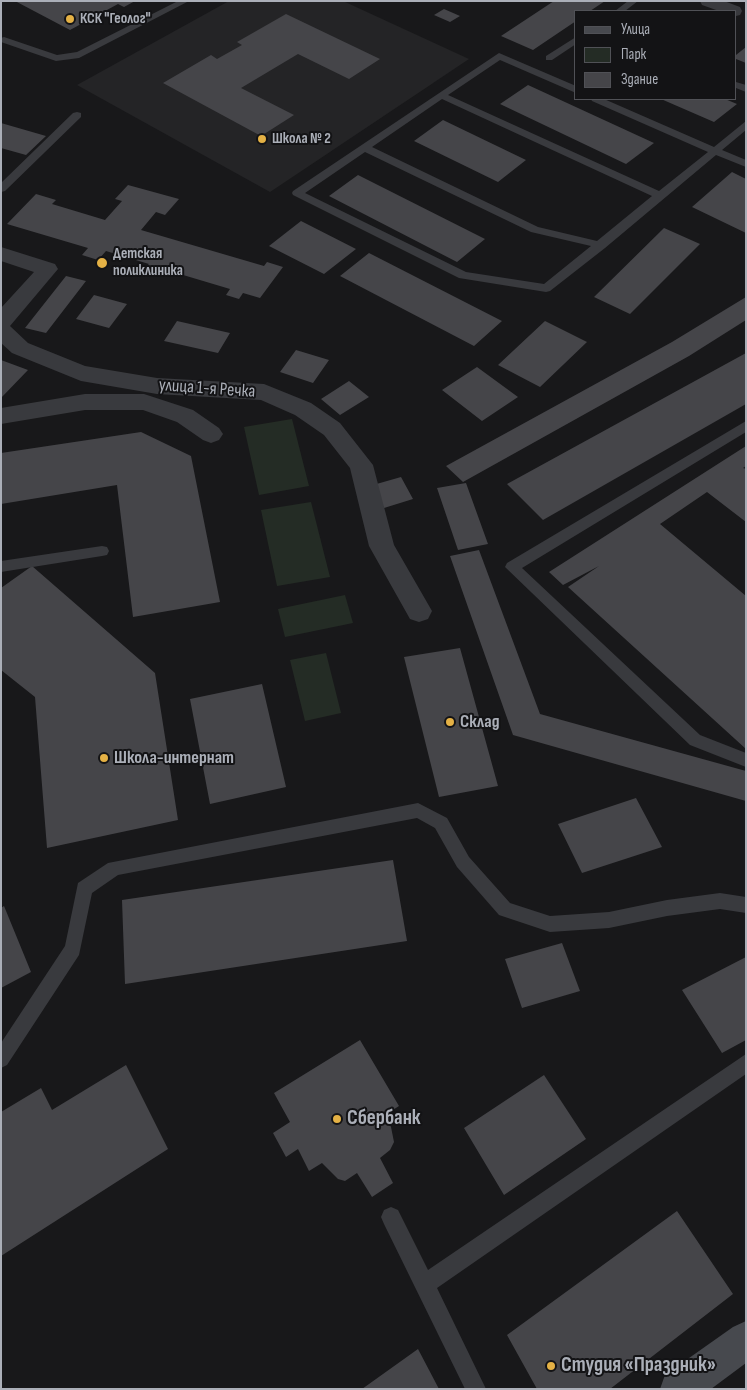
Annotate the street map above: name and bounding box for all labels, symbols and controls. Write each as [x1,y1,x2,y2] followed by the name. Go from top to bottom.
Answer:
[80,10,151,28] place label: КСК "Геолог"
[574,10,737,100] legend
[64,13,76,25] marker: КСК "Геолог"
[621,20,650,39] text: Улица
[621,45,646,64] text: Парк
[621,70,658,89] text: Здание
[272,130,331,148] place label: Школа № 2
[256,133,268,145] marker: Школа № 2
[113,245,183,280] place label: Детская поликлиника
[95,256,109,270] marker: Детская поликлиника
[158,375,256,403] street label: улица 1-я Речка
[460,711,499,733] place label: Склад
[444,716,456,728] marker: Склад
[114,747,234,769] place label: Школа-интернат
[98,752,110,764] marker: Школа-интернат
[347,1106,421,1132] place label: Сбербанк
[331,1113,343,1125] marker: Сбербанк
[561,1353,716,1379] place label: Студия «Праздник»
[545,1360,557,1372] marker: Студия «Праздник»

